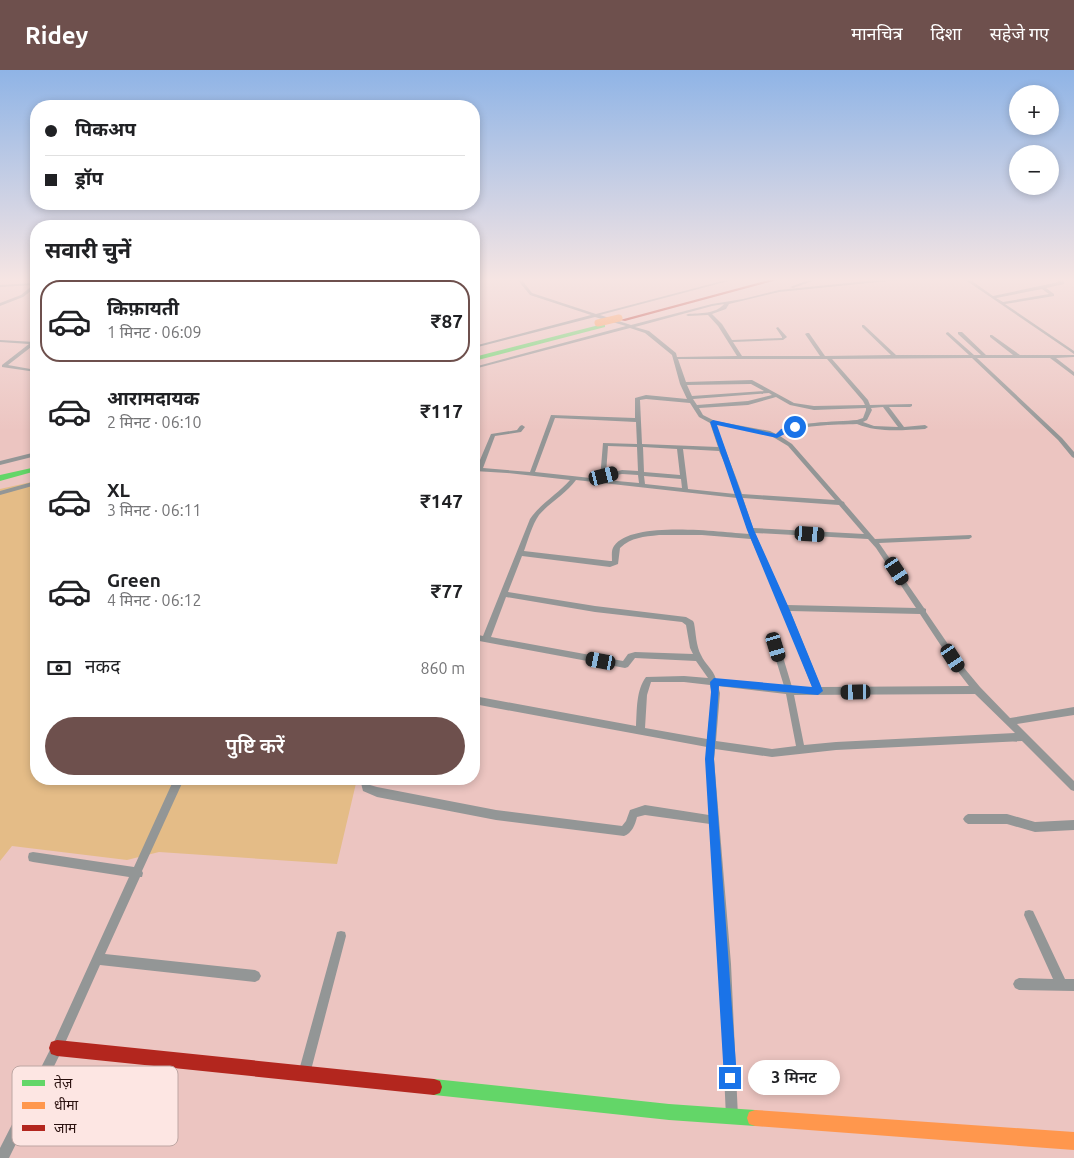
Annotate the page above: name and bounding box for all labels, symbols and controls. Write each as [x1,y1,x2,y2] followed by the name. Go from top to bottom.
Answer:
[25,22,88,49] text: Ridey
[851,23,903,43] text: मानचित्र
[931,23,962,43] text: दिशा
[990,23,1049,43] text: सहेजे गए
[1009,85,1059,195] map controls
[1009,85,1059,135] button: +
[75,118,136,140] text: पिकअप
[1009,145,1059,195] button: −
[75,167,103,189] text: ड्रॉप
[45,237,131,262] text: सवारी चुनें
[107,297,179,319] text: किफ़ायती
[47,299,92,344] icon: car
[431,310,463,332] text: ₹87
[107,323,202,341] text: 1 मिनट · 06:09
[107,387,199,409] text: आरामदायक
[47,389,92,434] icon: car
[420,400,463,422] text: ₹117
[107,413,202,431] text: 2 मिनट · 06:10
[784,416,806,438] route start
[587,465,620,487] car
[47,479,92,524] icon: car
[107,479,130,501] text: XL
[420,490,463,512] text: ₹147
[107,501,202,519] text: 3 मिनट · 06:11
[794,525,825,543] car
[882,554,911,588] car
[47,569,92,614] icon: car
[107,569,161,591] text: Green
[431,580,463,602] text: ₹77
[107,591,202,609] text: 4 मिनट · 06:12
[764,630,787,664] car
[938,641,967,675] car
[584,651,617,671] car
[45,654,73,682] icon: cash
[85,655,120,677] text: नकद
[420,659,465,677] text: 860 m
[840,684,871,700] car
[45,717,465,775] button: पुष्टि करें
[748,1060,840,1096] callout: 3 मिनट
[12,1066,178,1146] legend
[719,1067,741,1089] route end
[771,1068,817,1086] text: 3 मिनट
[54,1074,73,1091] text: तेज़
[54,1097,79,1113] text: धीमा
[54,1120,77,1136] text: जाम

